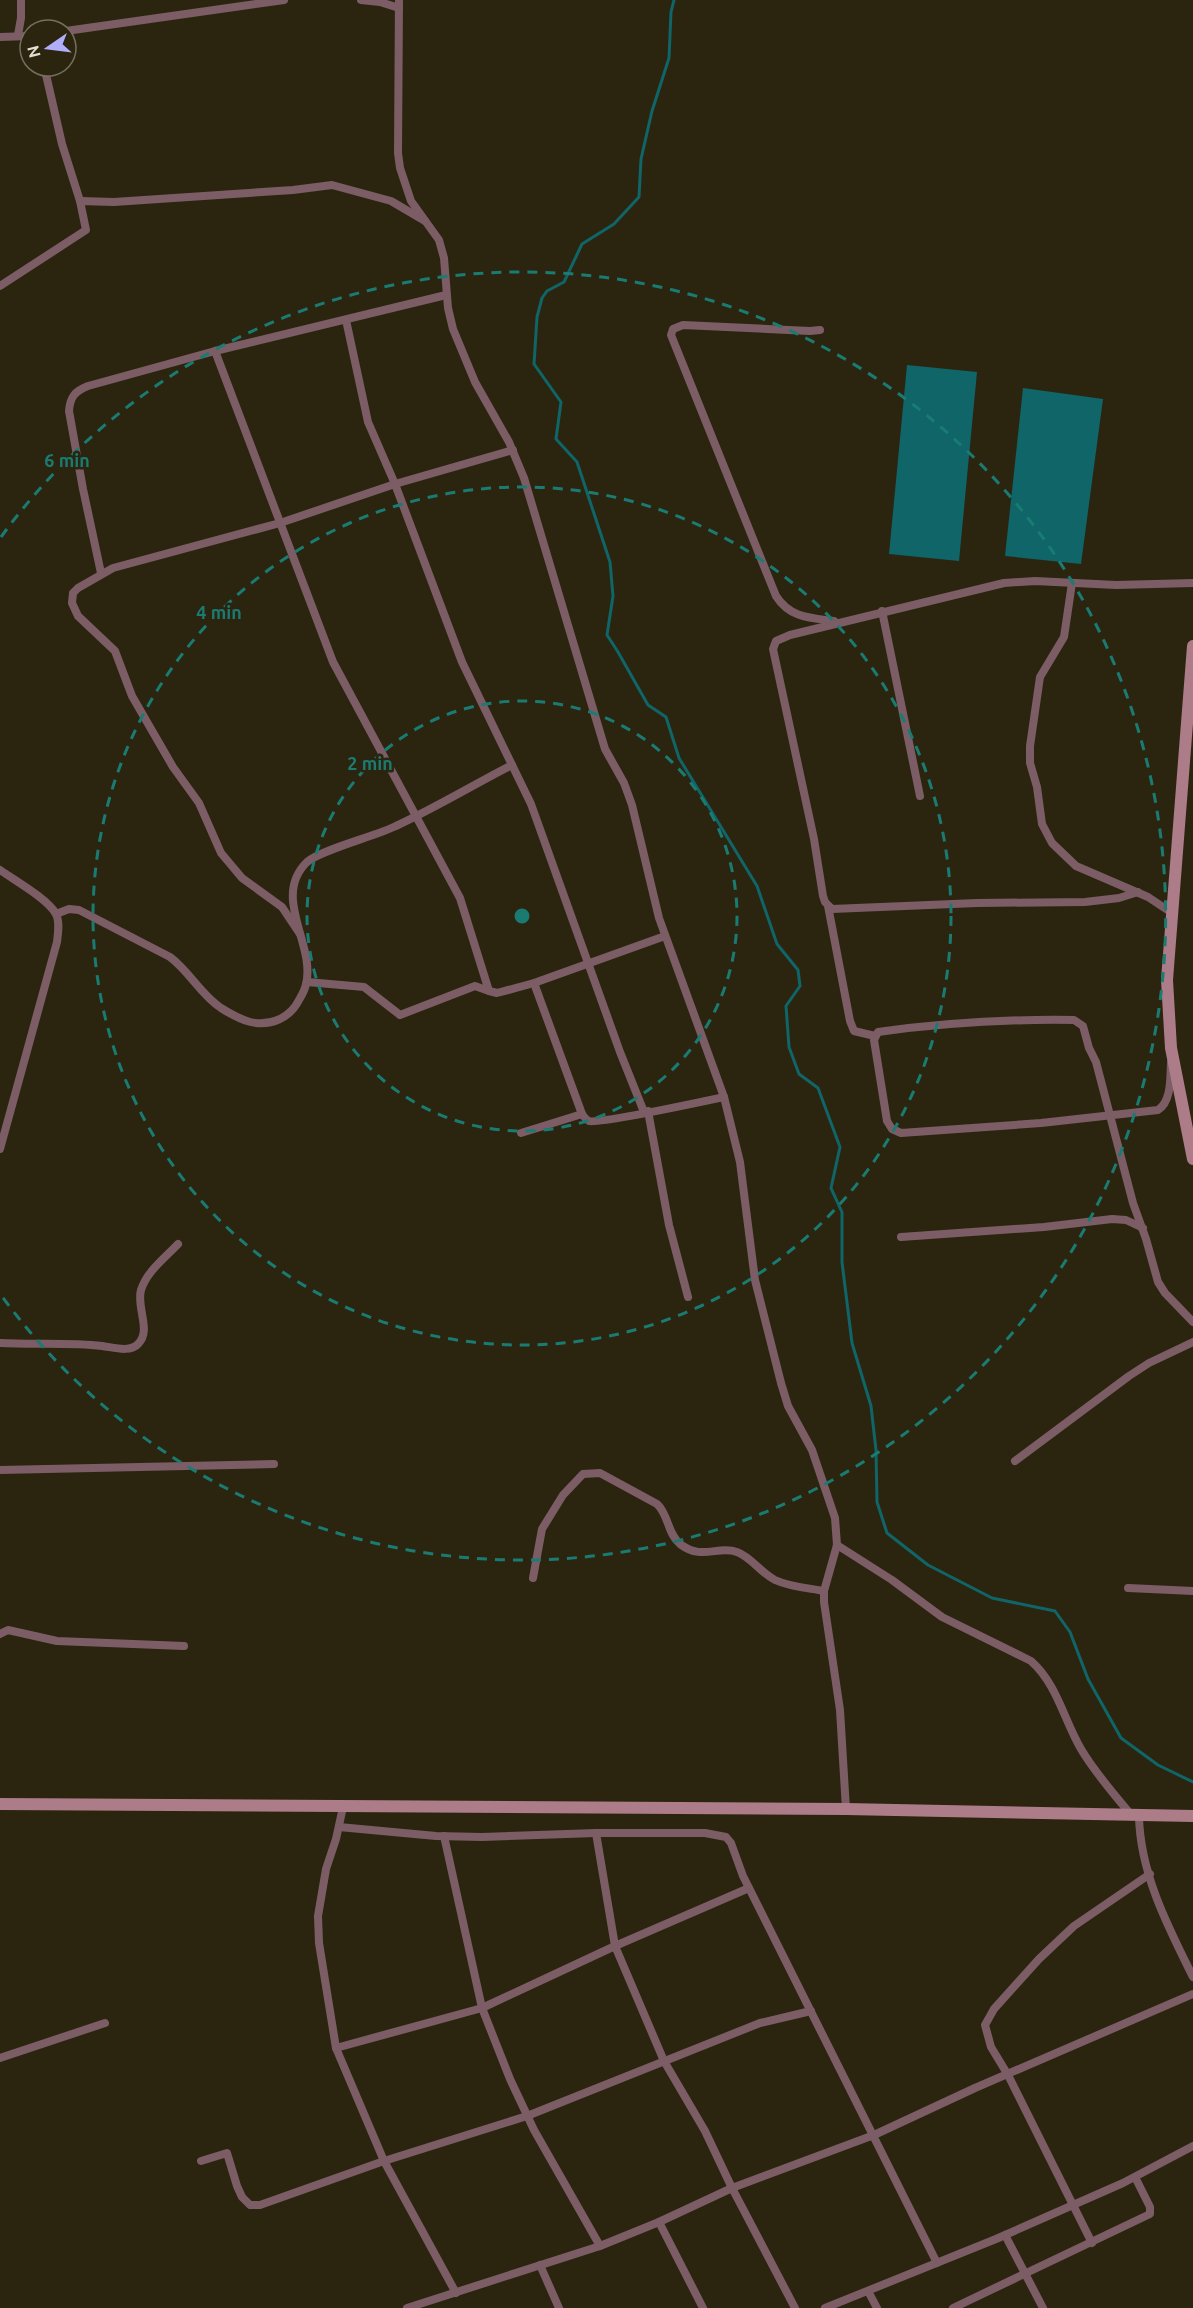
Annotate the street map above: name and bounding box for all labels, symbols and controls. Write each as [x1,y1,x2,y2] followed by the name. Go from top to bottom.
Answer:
[18,18,78,78] north arrow
[23,44,44,60] text: N
[44,450,90,470] text: 6 min
[196,602,242,622] text: 4 min
[347,753,393,773] text: 2 min
[512,906,532,926] centre of rings

